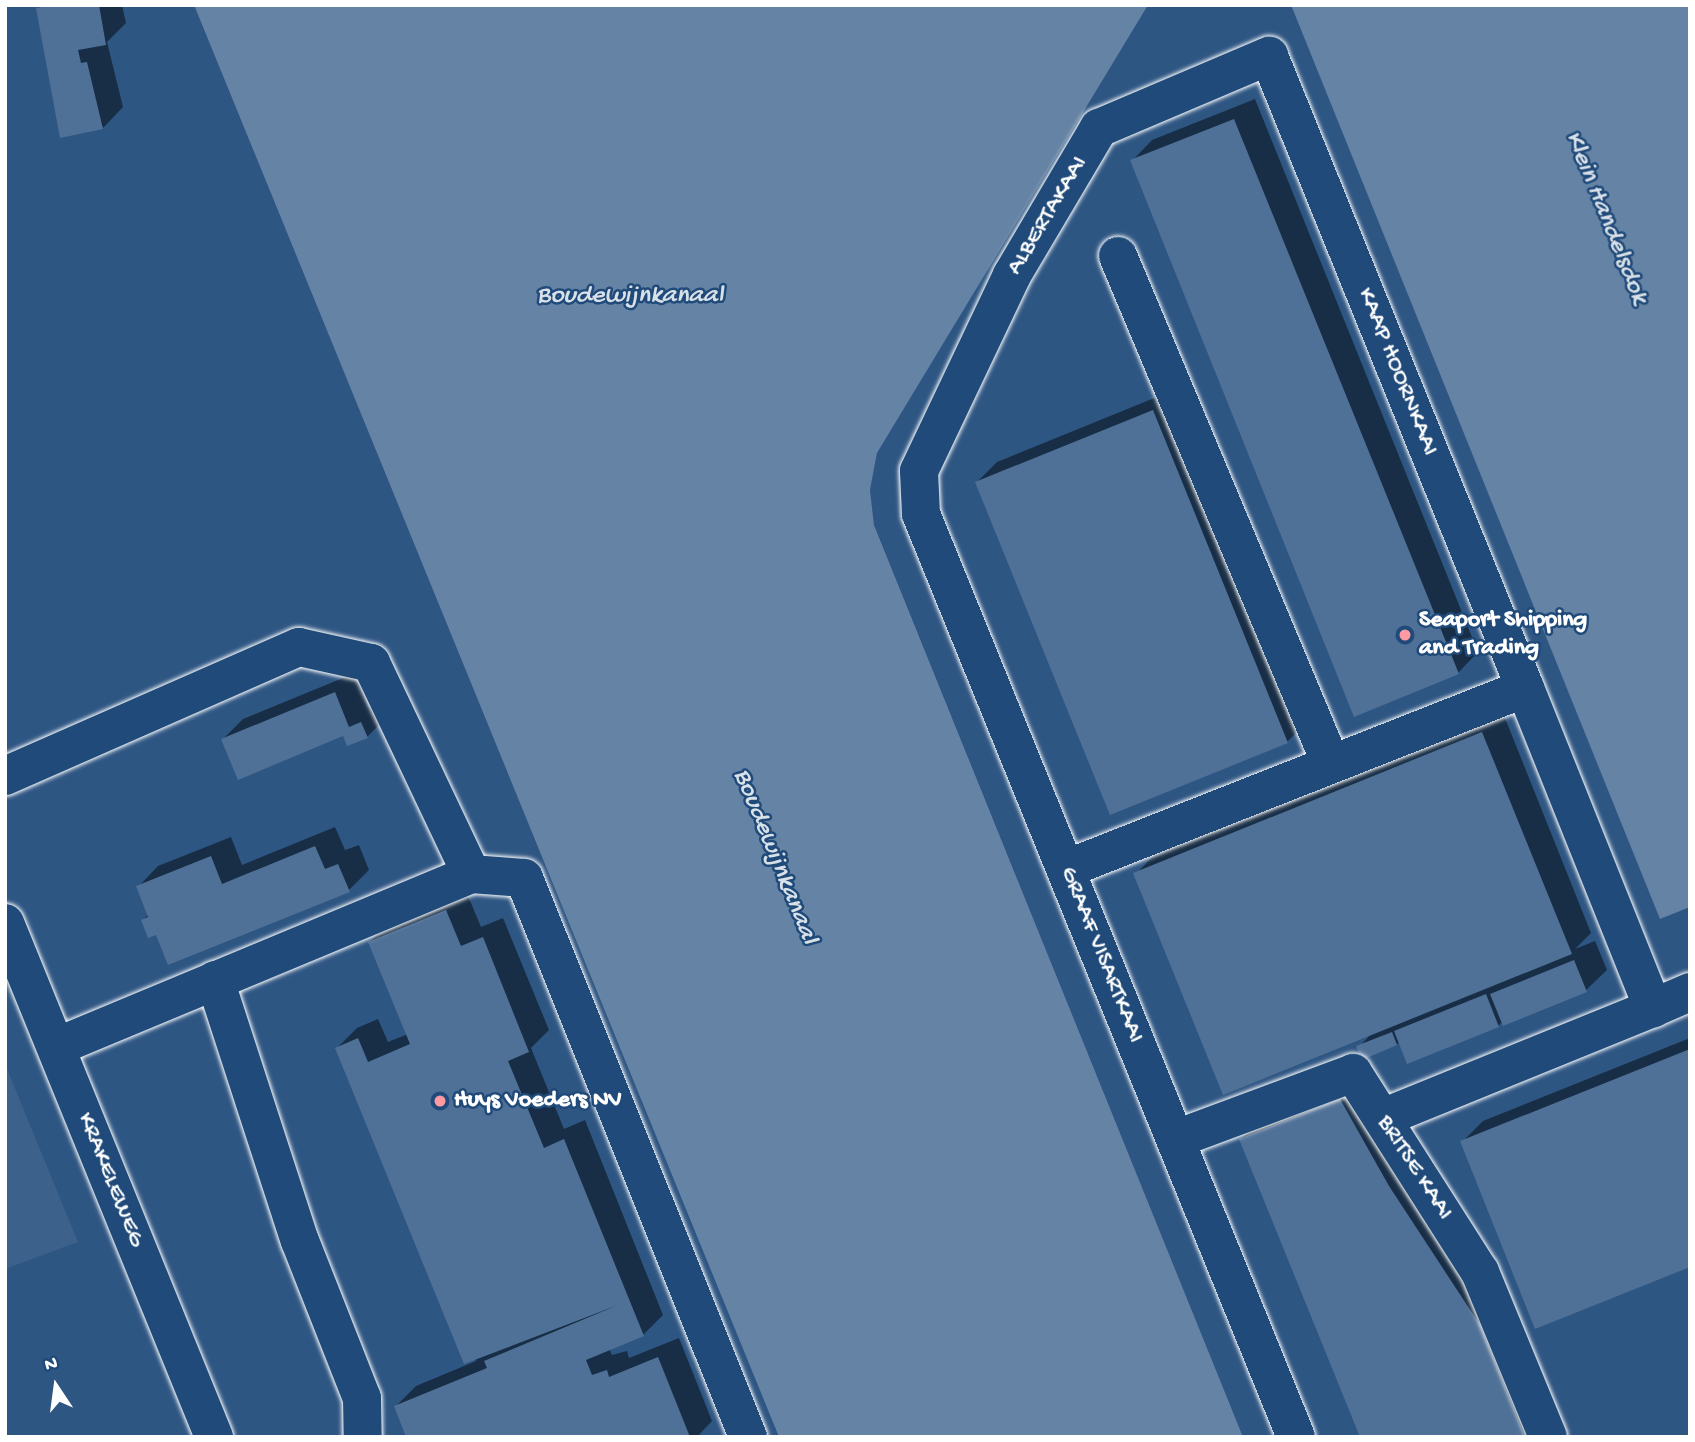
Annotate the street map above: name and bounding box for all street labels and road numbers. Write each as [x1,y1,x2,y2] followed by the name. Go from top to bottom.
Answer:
[1001,151,1095,281] street label: ALBERTAKAAI
[1350,284,1444,460] street label: KAAP HOORNKAAI
[1053,863,1149,1047] street label: GRAAF VISARTKAAI
[70,1109,150,1251] street label: KRAKELEWEG
[1370,1110,1458,1226] street label: BRITSE KAAI

